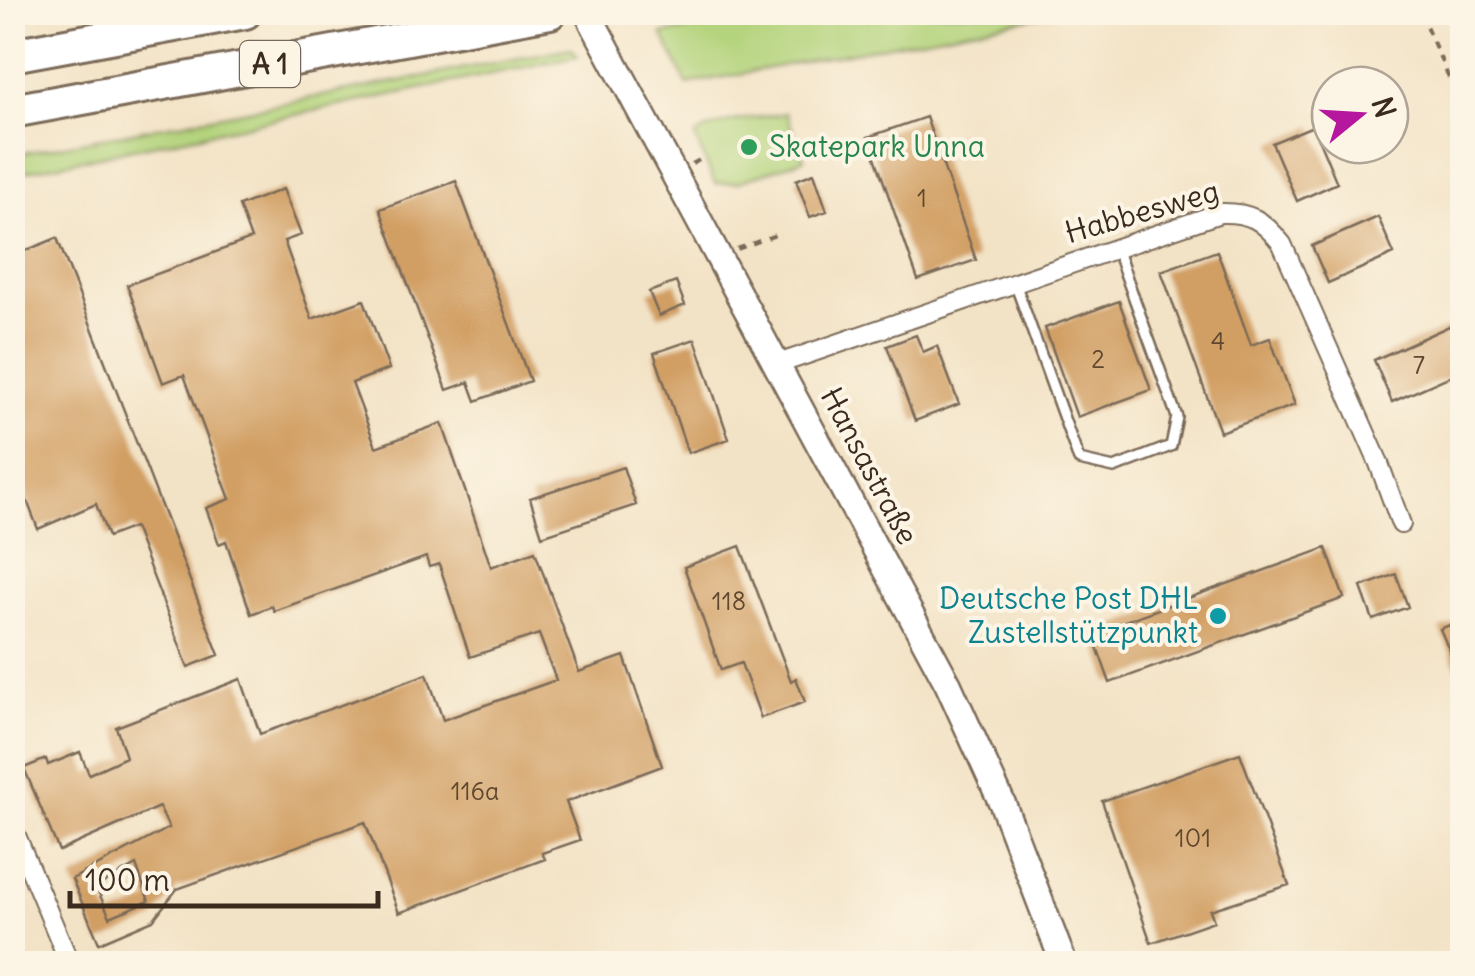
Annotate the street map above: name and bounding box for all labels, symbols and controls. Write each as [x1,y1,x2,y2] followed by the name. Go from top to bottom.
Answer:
[240,41,300,87] road number: A 1
[1310,65,1410,165] north arrow
[1364,93,1404,122] text: N
[769,127,985,165] place label: Skatepark Unna
[738,136,760,158] marker: Skatepark Unna
[1060,171,1223,251] street label: Habbesweg
[917,182,927,214] house number: 1
[1211,325,1225,357] house number: 4
[1091,343,1105,375] house number: 2
[1413,349,1425,381] house number: 7
[813,381,927,550] street label: Hansastraße
[939,579,1198,651] place label: Deutsche Post DHL Zustellstützpunkt
[712,585,746,617] house number: 118
[1207,605,1229,627] marker: Deutsche Post DHL Zustellstützpunkt
[451,775,499,807] house number: 116a
[1175,822,1211,854] house number: 101
[70,846,378,908] scale bar
[85,861,170,899] text: 100 m

